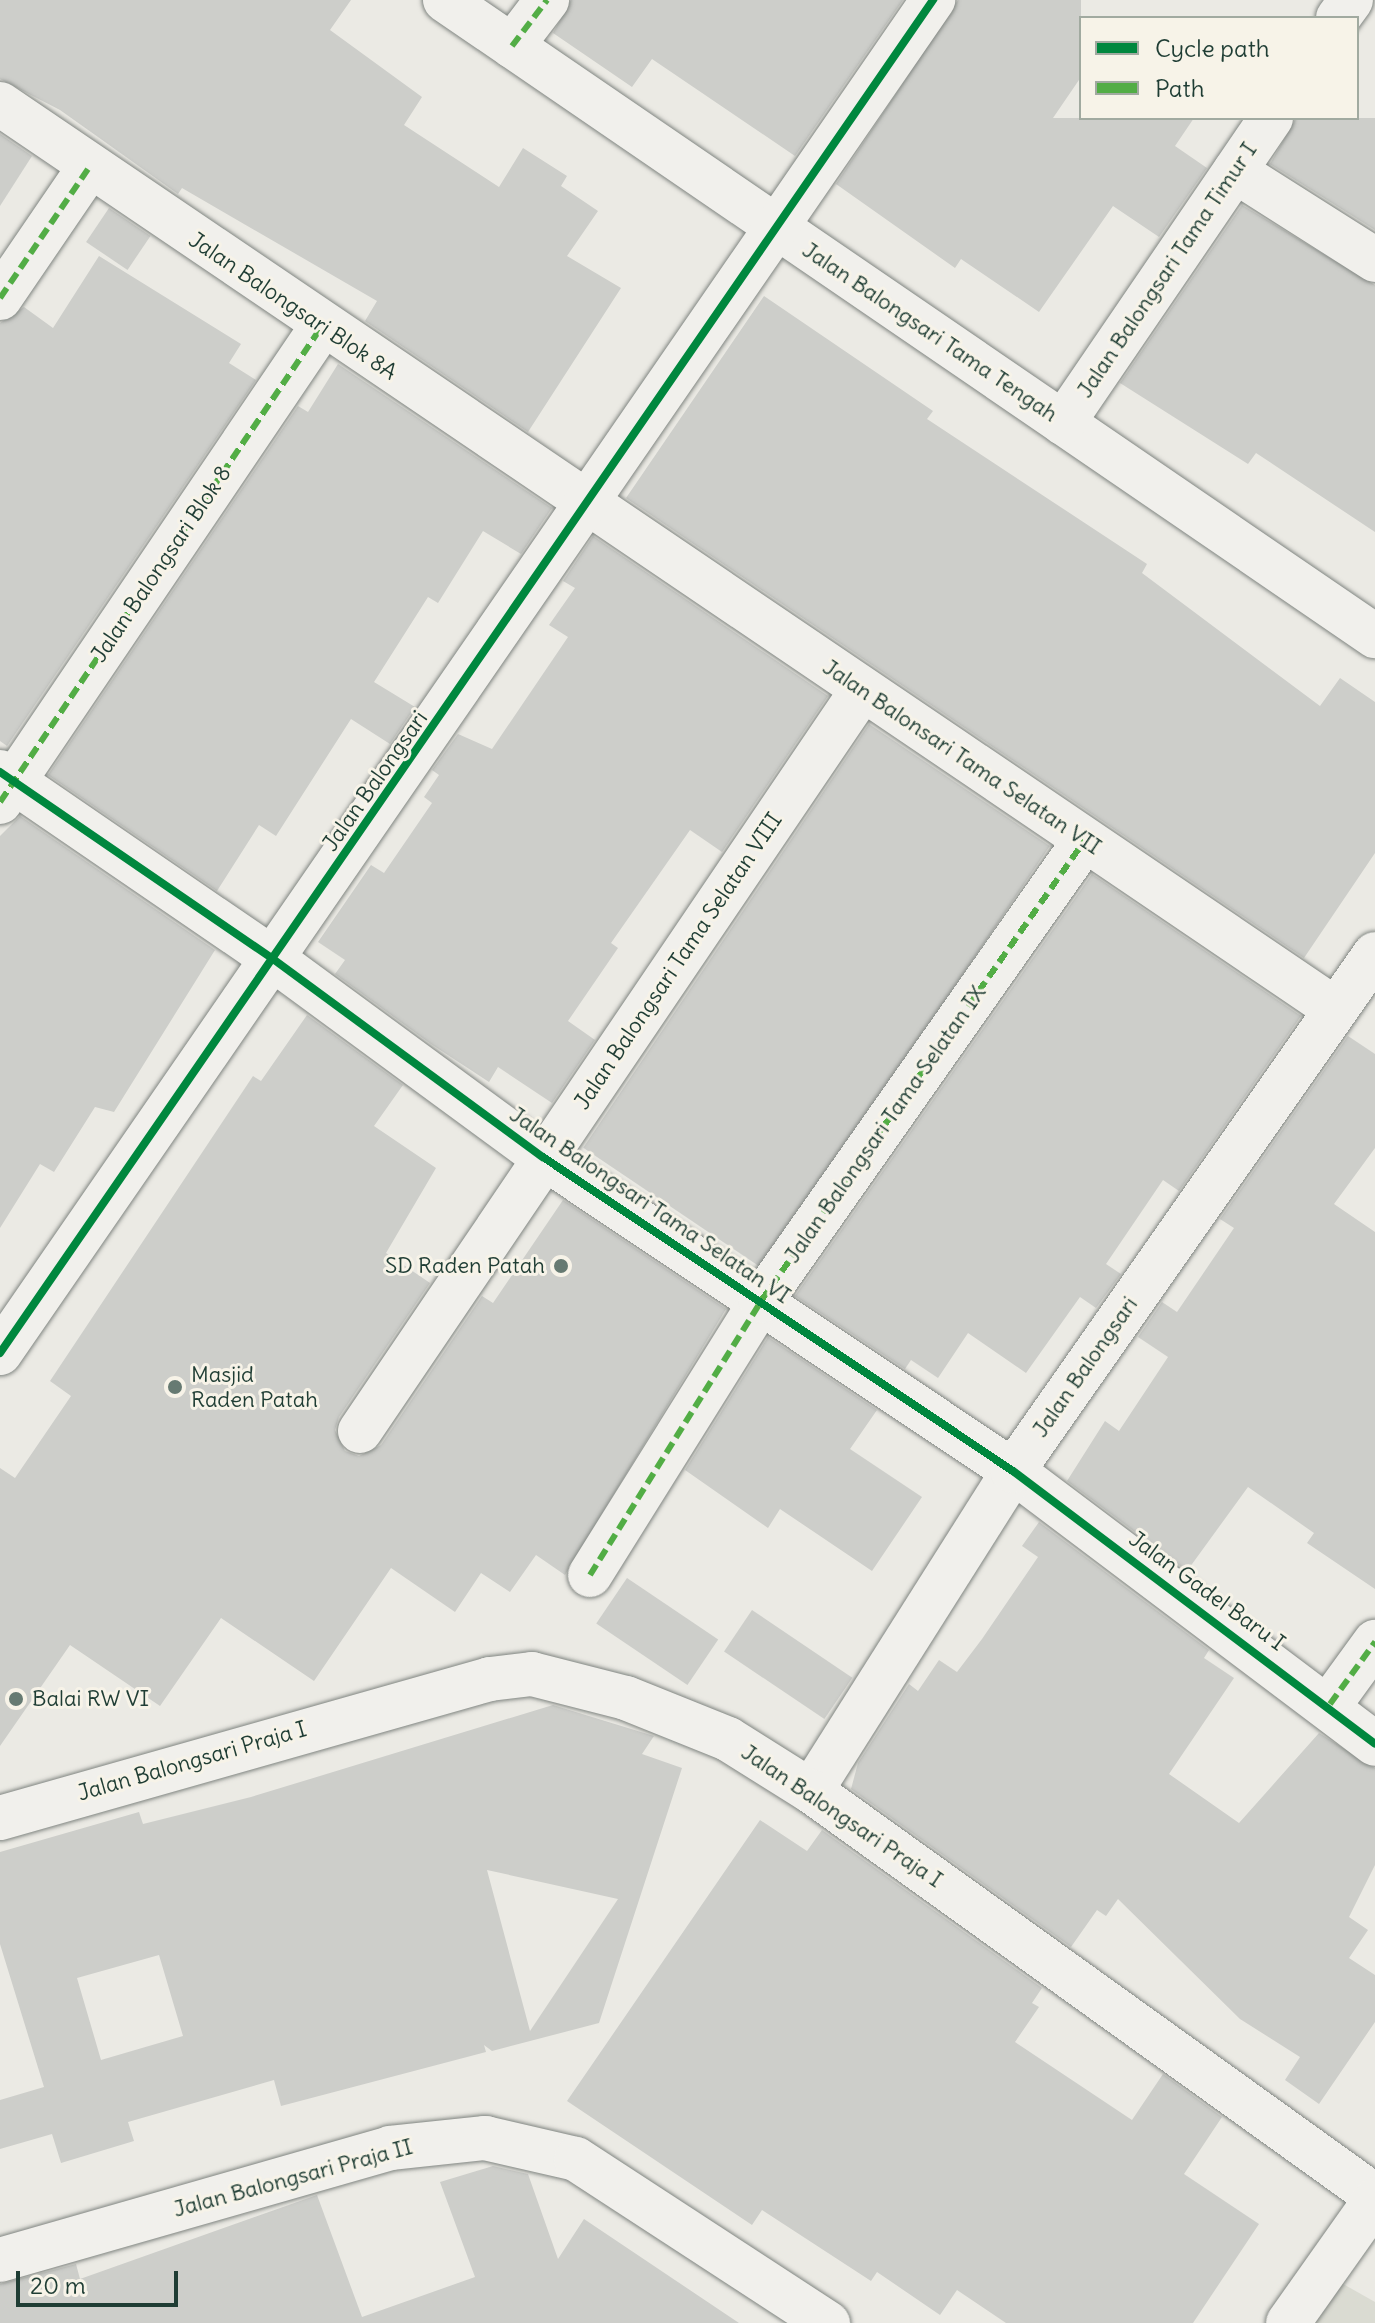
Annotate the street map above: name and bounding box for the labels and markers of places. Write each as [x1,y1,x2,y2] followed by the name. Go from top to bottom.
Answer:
[385,1253,545,1279] place label: SD Raden Patah
[552,1257,570,1275] marker: SD Raden Patah
[191,1361,318,1412] place label: Masjid Raden Patah
[166,1378,184,1396] marker: Masjid Raden Patah
[32,1686,149,1712] place label: Balai RW VI
[7,1690,25,1708] marker: Balai RW VI

